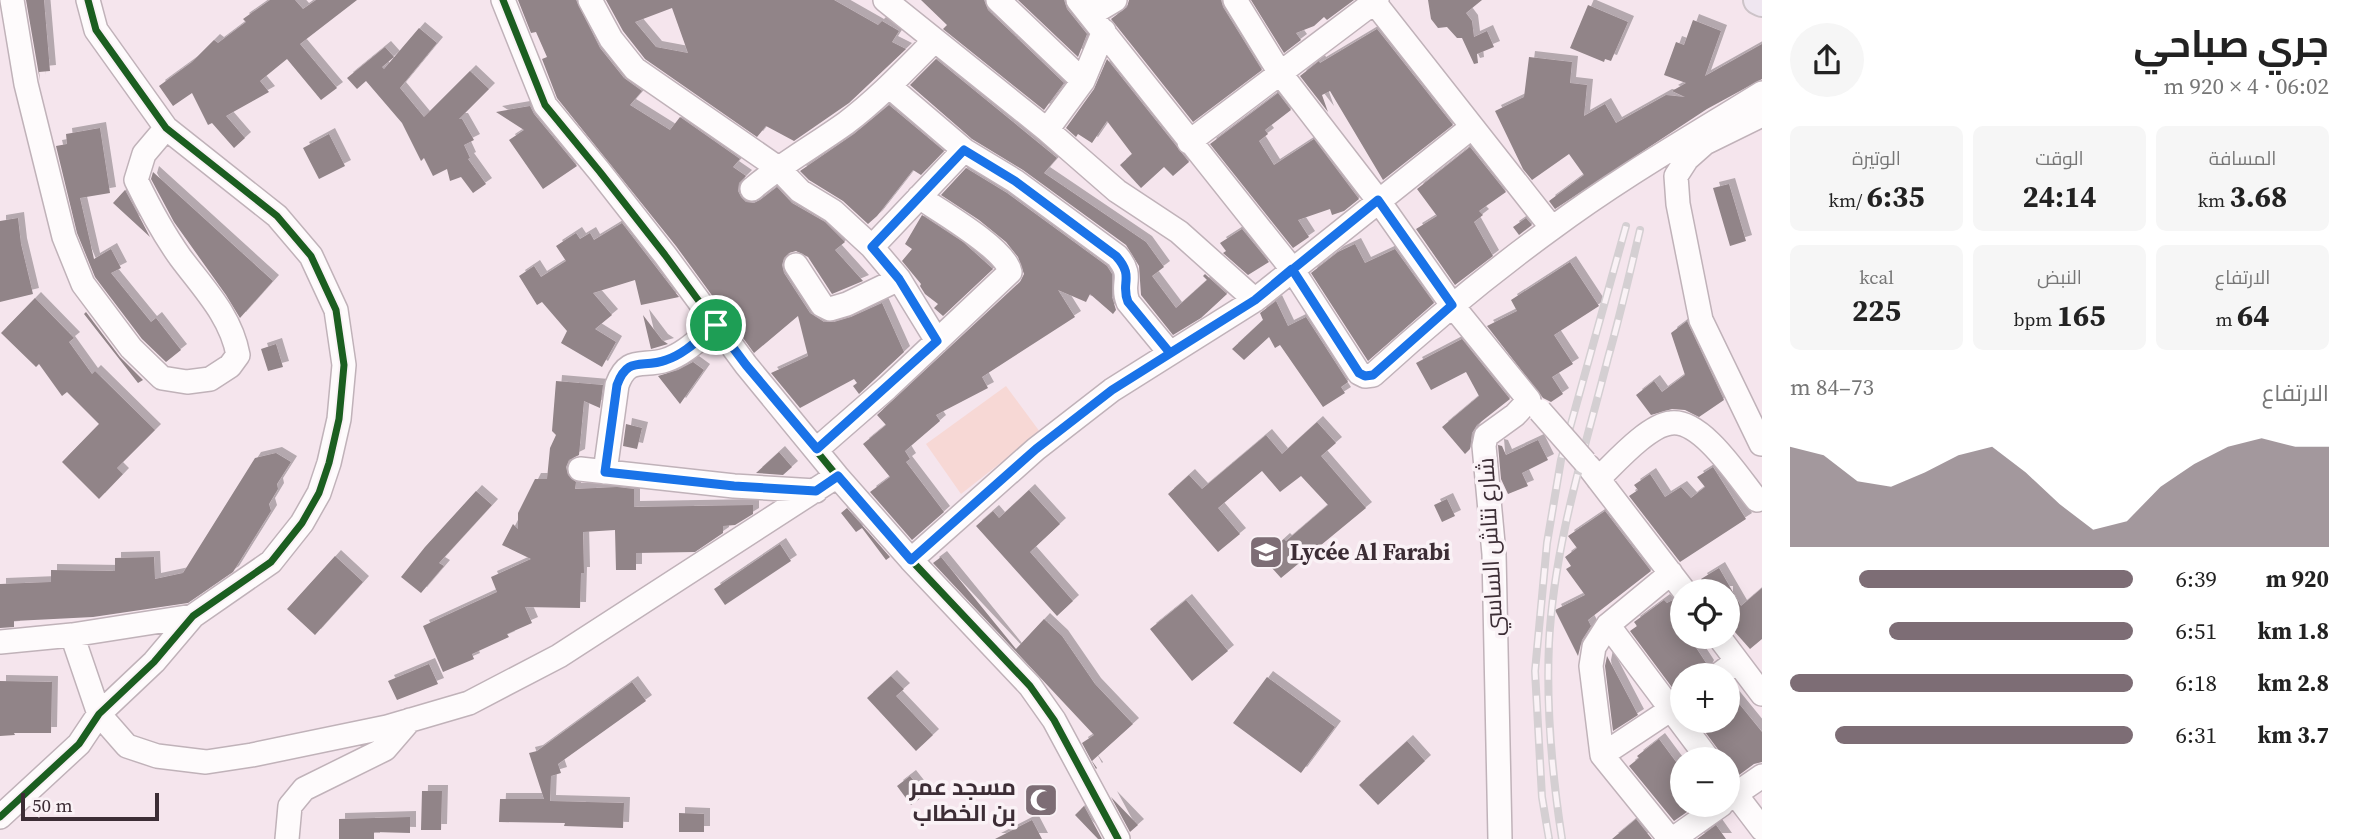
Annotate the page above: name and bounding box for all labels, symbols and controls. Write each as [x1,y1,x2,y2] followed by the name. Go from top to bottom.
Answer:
[2134,18,2329,70] text: جري صباحي
[1790,23,1864,97] button: share
[2163,70,2329,102] text: 06:02 · 4 × 920 m
[1852,145,1901,171] text: الوتيرة
[2035,145,2084,171] text: الوقت
[2209,145,2276,171] text: المسافة
[1867,176,1925,217] text: 6:35
[2022,176,2097,217] text: 24:14
[2230,176,2287,217] text: 3.68
[1829,187,1867,213] text: /km
[2198,187,2230,213] text: km
[1859,264,1894,290] text: kcal
[2037,264,2082,290] text: النبض
[2215,264,2270,290] text: الارتفاع
[1852,290,1901,331] text: 225
[686,295,746,355] pin
[2057,295,2106,336] text: 165
[2237,295,2270,336] text: 64
[697,306,735,344] icon: arrive
[2013,306,2057,332] text: bpm
[2215,306,2237,332] text: m
[1790,371,1874,403] text: 73–84 m
[2262,377,2329,409] text: الارتفاع
[1469,457,1512,637] street label: شارع نتاش الساسي
[1247,533,1285,571] school or university icon: Lycée Al Farabi
[1290,536,1450,568] place label: Lycée Al Farabi
[2176,563,2217,595] text: 6:39
[2266,563,2329,595] text: 920 m
[1670,579,1740,817] map controls
[1670,579,1740,649] button: locate
[2176,615,2217,647] text: 6:51
[2258,615,2329,647] text: 1.8 km
[1670,663,1740,733] button: +
[2176,667,2217,699] text: 6:18
[2258,667,2329,699] text: 2.8 km
[2176,719,2217,751] text: 6:31
[2258,719,2329,751] text: 3.7 km
[1670,747,1740,817] button: −
[908,771,1016,829] place label: مسجد عمر بن الخطاب
[1022,781,1060,819] mosque icon: مسجد عمر بن الخطاب
[21,790,159,822] scale bar
[32,792,73,818] text: 50 m

